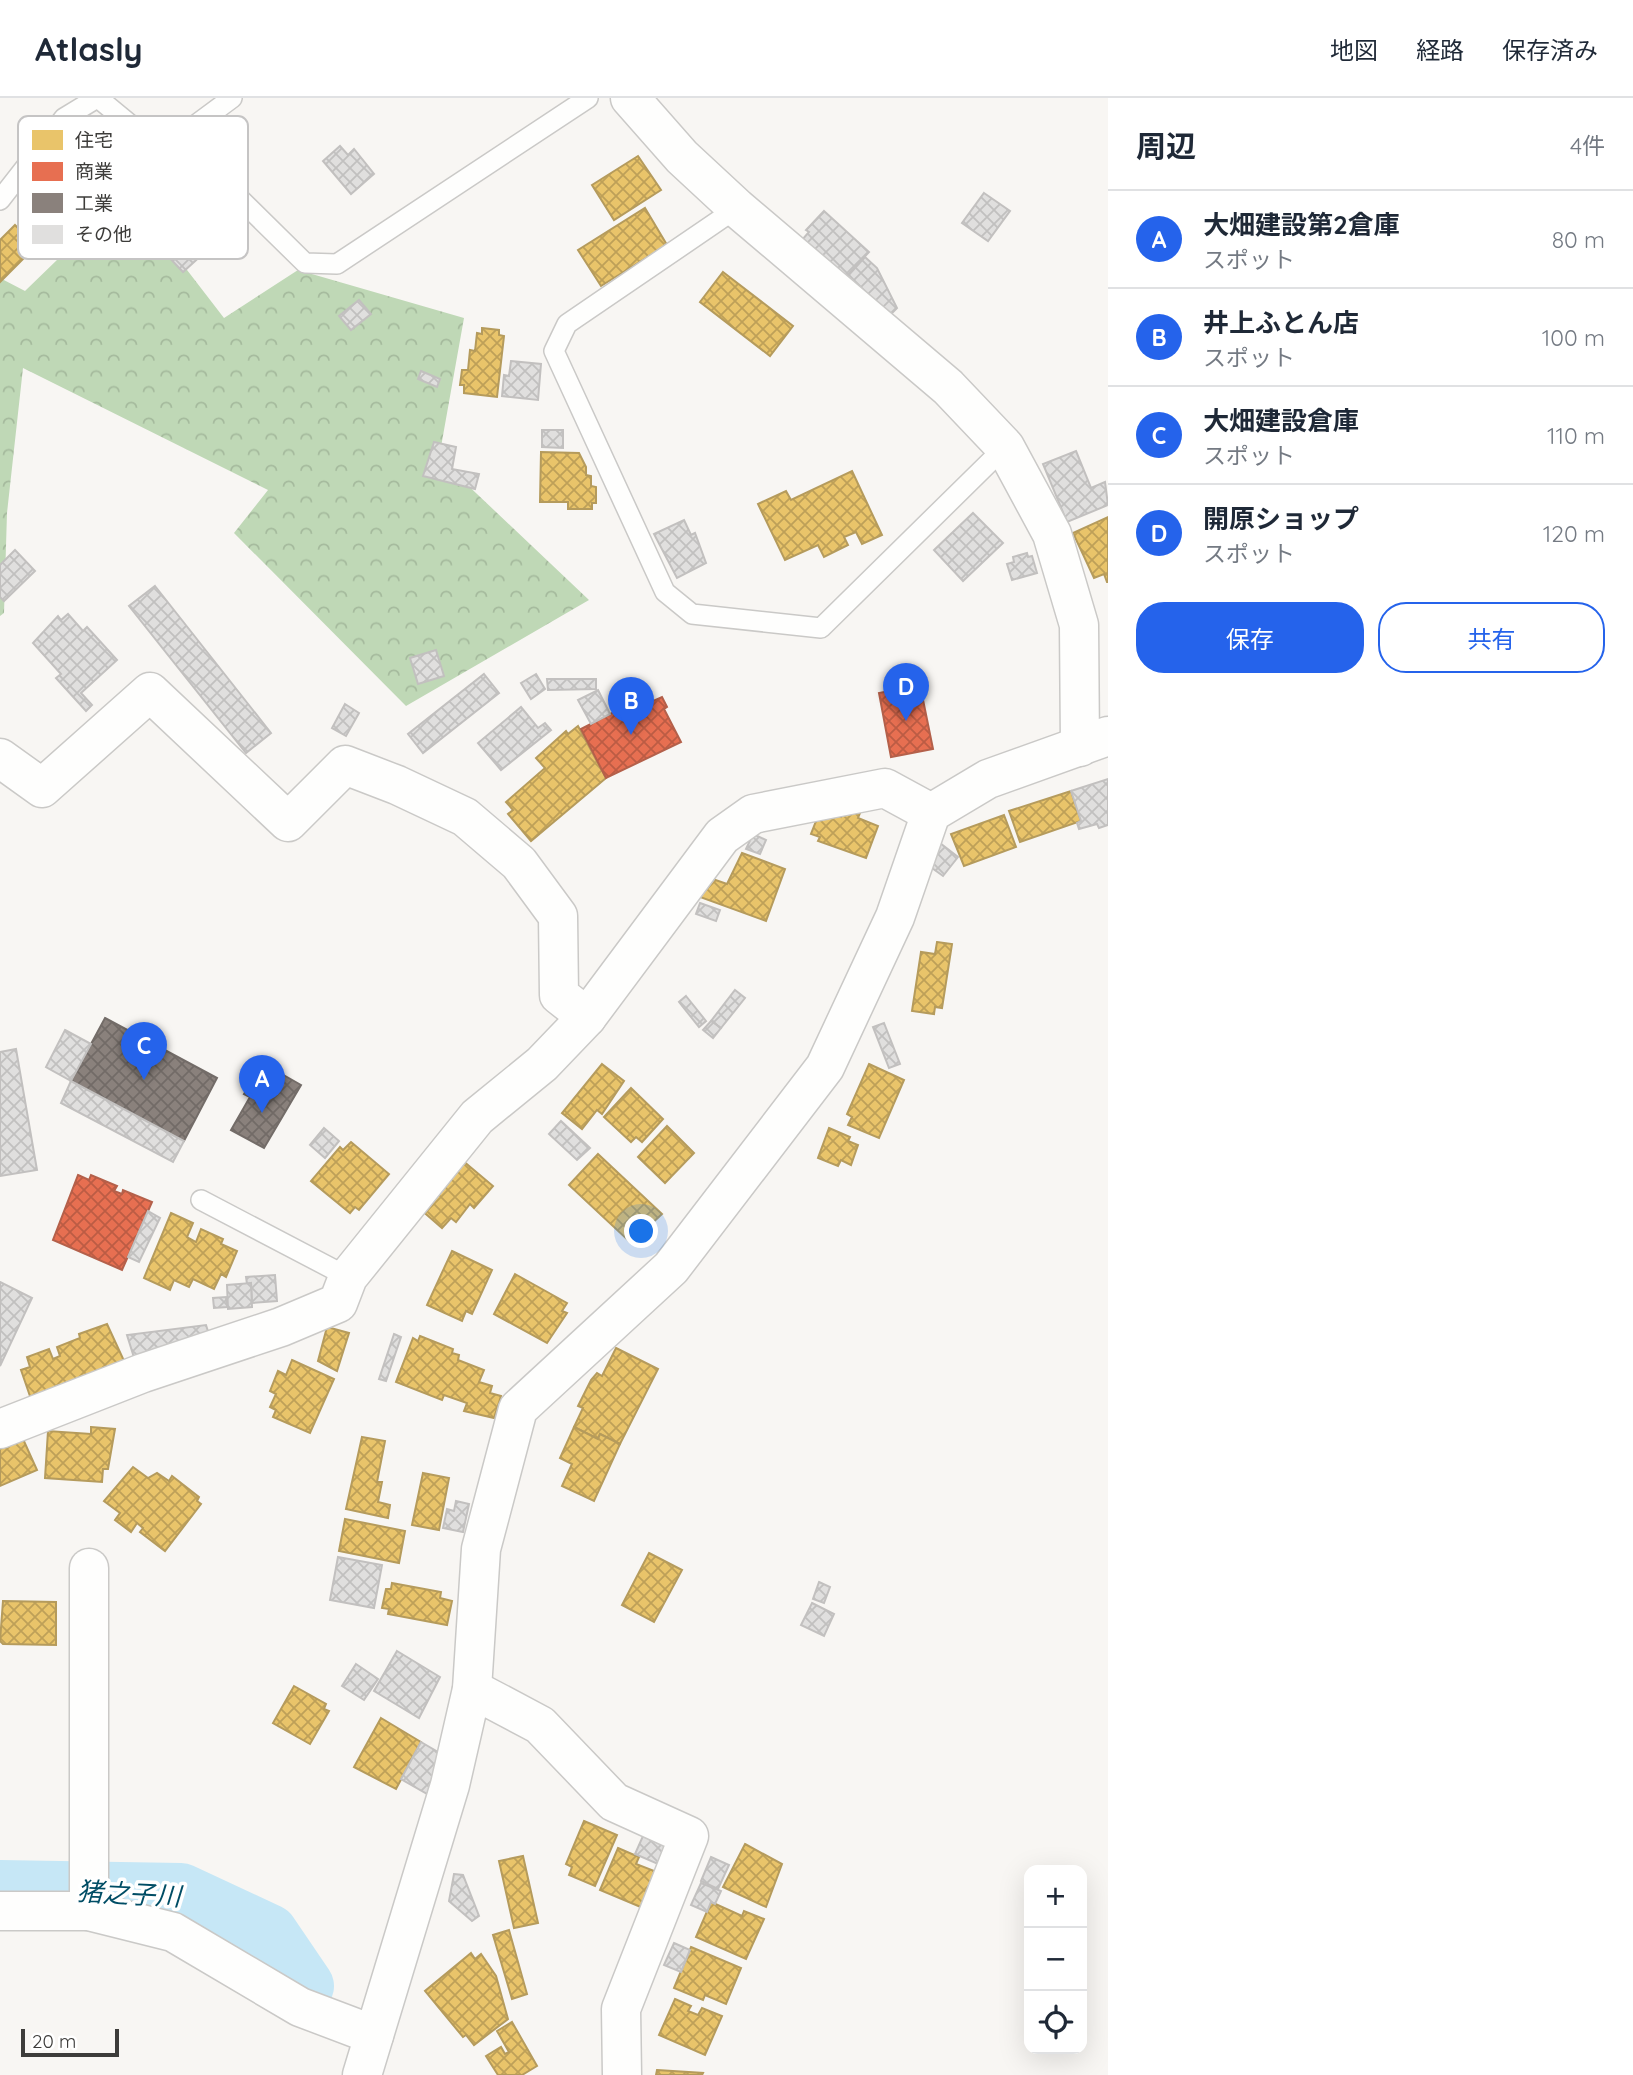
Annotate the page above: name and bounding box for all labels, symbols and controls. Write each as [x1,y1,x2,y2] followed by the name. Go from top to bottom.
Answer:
[35,28,143,69] text: Atlasly
[1330,35,1378,65] text: 地図
[1416,35,1464,65] text: 経路
[1502,35,1598,65] text: 保存済み
[18,116,248,259] legend
[1136,127,1196,165] text: 周辺
[75,128,113,152] text: 住宅
[1570,131,1605,160] text: 4件
[75,159,113,183] text: 商業
[75,191,113,215] text: 工業
[1203,208,1400,241] text: 大畑建設第2倉庫
[75,222,132,246] text: その他
[1152,225,1166,254] text: A
[1552,225,1605,254] text: 80 m
[1203,245,1295,274] text: スポット
[1203,306,1359,339] text: 井上ふとん店
[1151,323,1167,352] text: B
[1542,323,1605,352] text: 100 m
[1203,343,1295,372] text: スポット
[1203,404,1359,437] text: 大畑建設倉庫
[1152,421,1166,450] text: C
[1547,421,1605,450] text: 110 m
[1203,441,1295,470] text: スポット
[1203,502,1359,535] text: 開原ショップ
[1151,519,1167,548] text: D
[1543,519,1605,548] text: 120 m
[1203,539,1295,568] text: スポット
[1136,602,1364,673] button: 保存
[1378,602,1605,673] button: 共有
[883,663,929,721] pin: D
[608,677,654,735] pin: B
[121,1022,167,1080] pin: C
[239,1055,285,1113] pin: A
[624,1214,658,1248] your location
[1024,1865,1087,2054] map controls
[1024,1865,1087,1928] button: +
[76,1874,185,1913] water label: 猪之子川
[1024,1928,1087,1991] button: −
[1024,1991,1087,2054] button: locate
[21,2026,119,2058] scale bar
[32,2029,76,2053] text: 20 m

